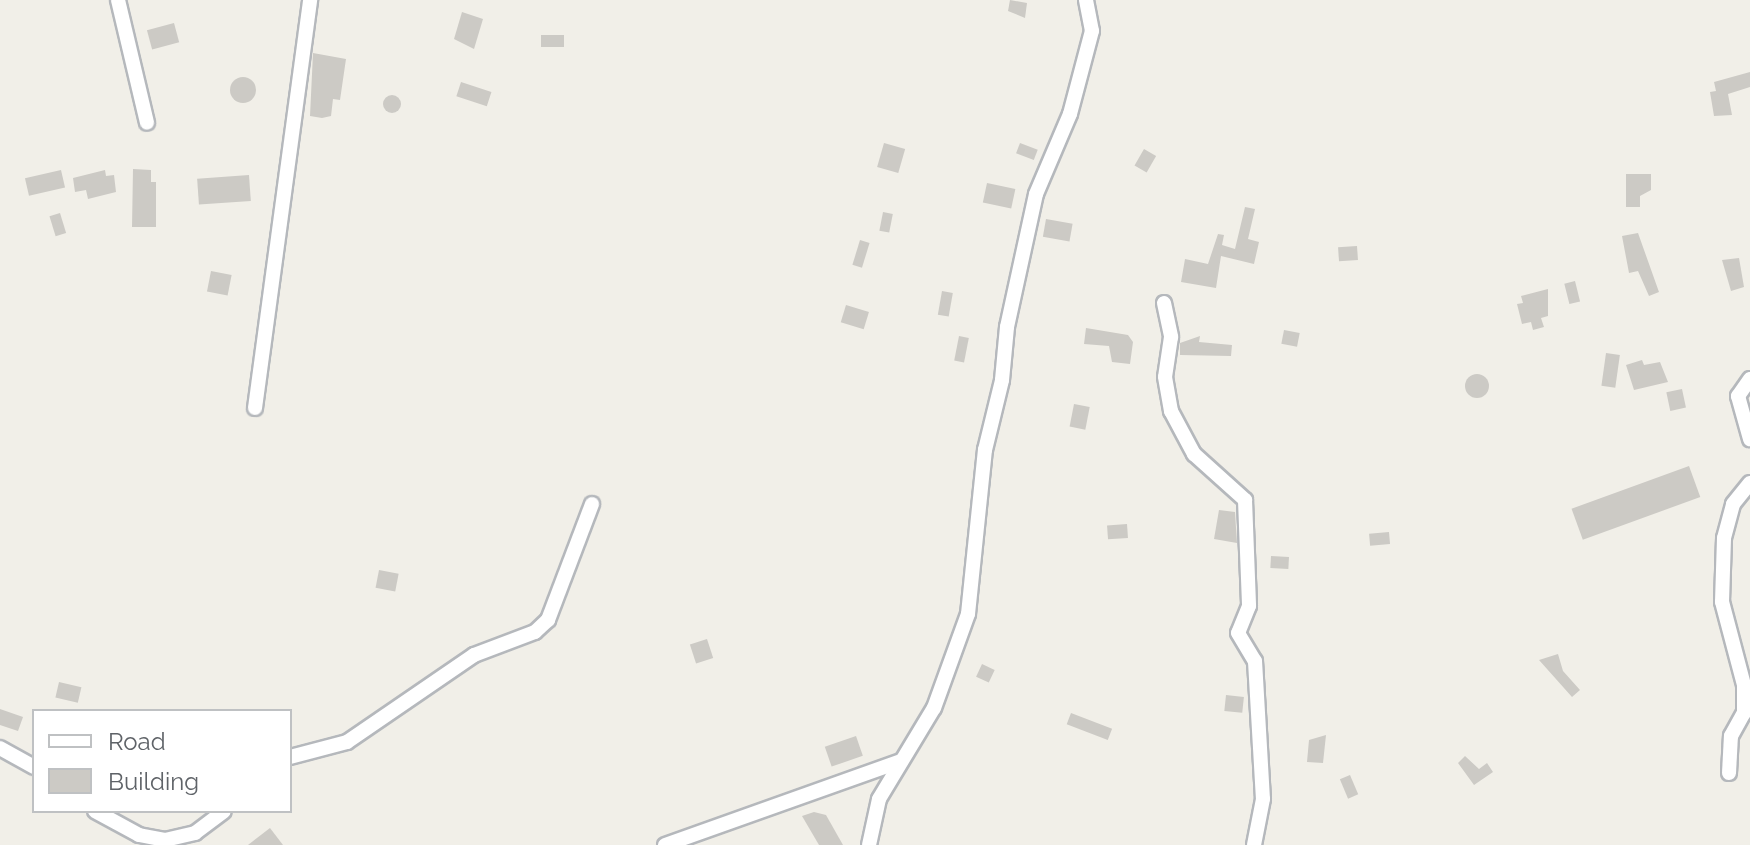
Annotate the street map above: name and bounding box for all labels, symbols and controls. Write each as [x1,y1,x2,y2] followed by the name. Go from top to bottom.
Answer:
[32,709,292,813] legend
[108,727,166,756] text: Road
[108,767,199,796] text: Building

